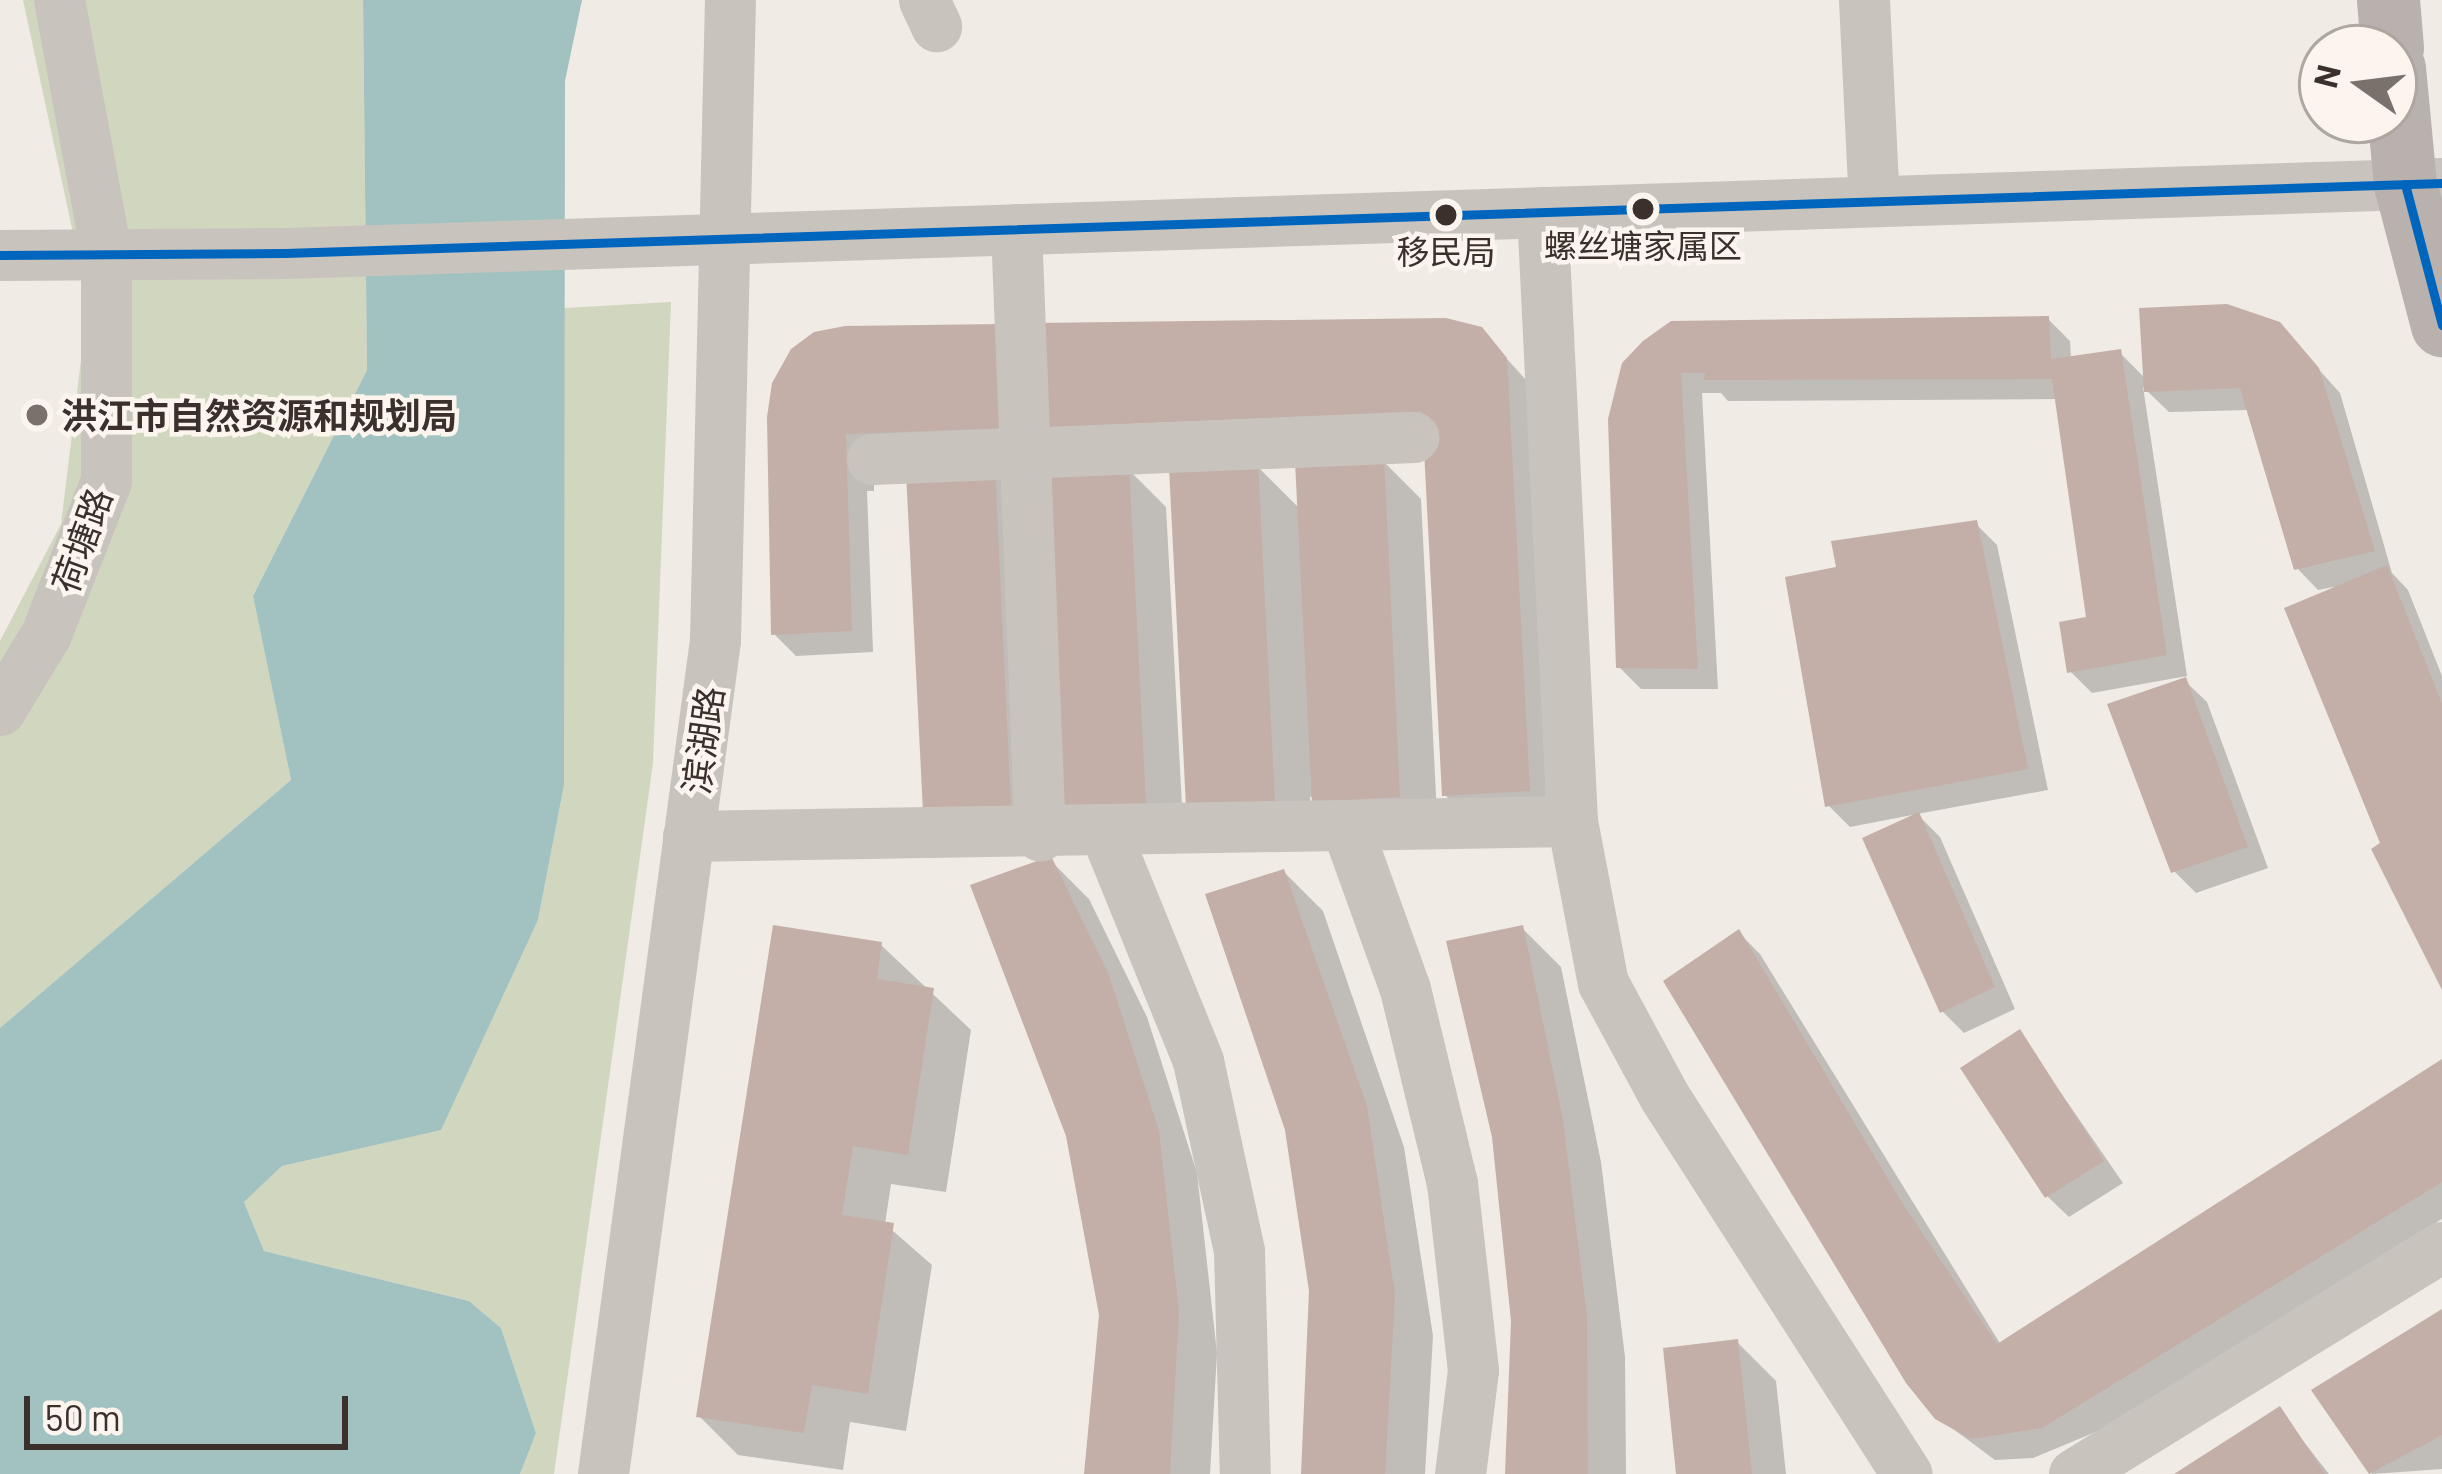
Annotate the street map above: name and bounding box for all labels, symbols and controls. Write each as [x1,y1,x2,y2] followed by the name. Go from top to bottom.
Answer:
[2298,24,2418,144] north arrow
[2304,61,2348,92] text: N
[1632,198,1654,220] marker: 螺丝塘家属区
[1435,204,1457,226] marker: 移民局
[1544,226,1742,266] place label: 螺丝塘家属区
[1397,232,1495,272] place label: 移民局
[61,393,457,437] place label: 洪江市自然资源和规划局
[24,402,50,428] marker: 洪江市自然资源和规划局
[42,482,120,598] street label: 荷塘路
[673,684,731,796] street label: 滨湖路
[30,1372,354,1446] scale bar
[45,1395,121,1438] text: 50 m

